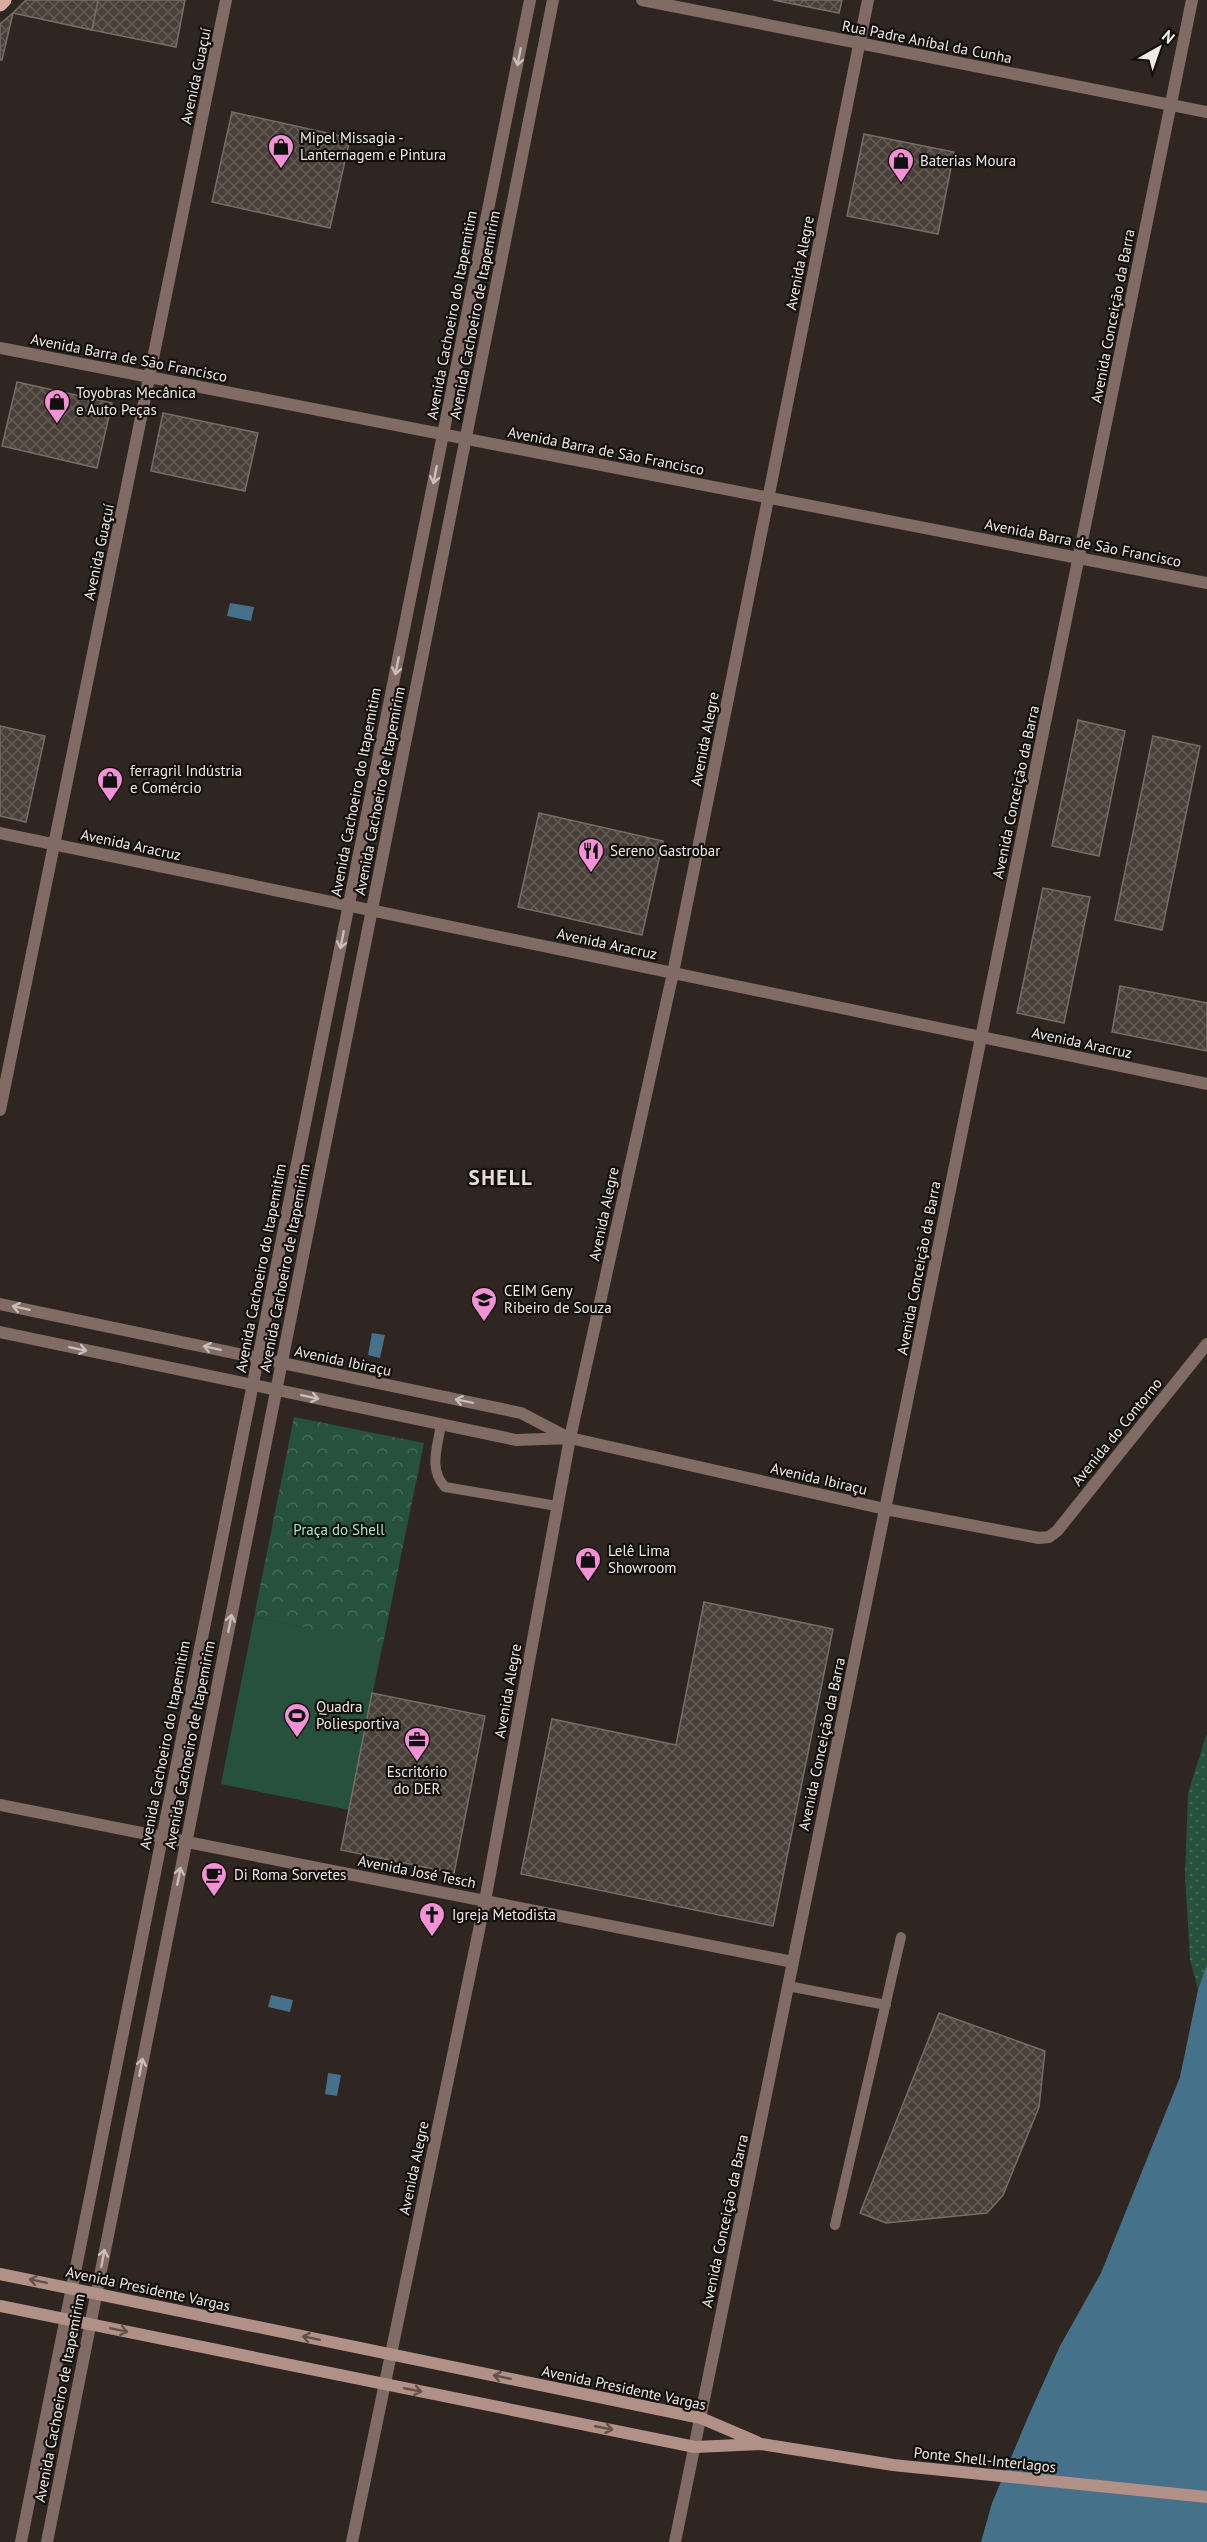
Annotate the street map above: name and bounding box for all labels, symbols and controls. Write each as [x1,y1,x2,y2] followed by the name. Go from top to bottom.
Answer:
[841,16,1014,67] street label: Rua Padre Aníbal da Cunha
[1129,18,1189,78] north arrow
[1158,25,1179,48] text: N
[176,26,215,126] street label: Avenida Guaçuí
[513,47,524,67] one-way arrow
[300,128,446,164] place label: Mipel Missagia - Lanternagem e Pintura
[266,132,296,170] shop icon: Mipel Missagia - Lanternagem e Pintura
[886,146,916,184] shop icon: Baterias Moura
[920,151,1016,170] place label: Baterias Moura
[422,209,481,421] street label: Avenida Cachoeiro do Itapemitim
[445,209,504,421] street label: Avenida Cachoeiro de Itapemirim
[781,214,818,312] street label: Avenida Alegre
[1086,227,1139,404] street label: Avenida Conceição da Barra
[29,329,229,386] street label: Avenida Barra de São Francisco
[76,383,196,419] place label: Toyobras Mecânica e Auto Peças
[42,387,72,425] shop icon: Toyobras Mecânica e Auto Peças
[506,422,706,479] street label: Avenida Barra de São Francisco
[429,465,440,484] one-way arrow
[79,502,118,602] street label: Avenida Guaçuí
[983,514,1183,571] street label: Avenida Barra de São Francisco
[391,656,402,676] one-way arrow
[350,685,409,897] street label: Avenida Cachoeiro de Itapemirim
[326,686,385,898] street label: Avenida Cachoeiro do Itapemitim
[686,690,723,788] street label: Avenida Alegre
[988,704,1043,880] street label: Avenida Conceição da Barra
[130,761,242,797] place label: ferragril Indústria e Comércio
[95,765,125,803] shop icon: ferragril Indústria e Comércio
[79,825,183,864] street label: Avenida Aracruz
[576,836,606,874] restaurant icon: Sereno Gastrobar
[610,841,720,860] place label: Sereno Gastrobar
[555,924,659,963] street label: Avenida Aracruz
[336,930,347,949] one-way arrow
[1030,1023,1134,1062] street label: Avenida Aracruz
[231,1162,290,1374] street label: Avenida Cachoeiro do Itapemitim
[255,1162,314,1374] street label: Avenida Cachoeiro de Itapemirim
[469,1164,533,1191] district label: SHELL
[584,1165,623,1263] street label: Avenida Alegre
[892,1179,945,1356] street label: Avenida Conceição da Barra
[504,1281,612,1317] place label: CEIM Geny Ribeiro de Souza
[469,1285,499,1323] school or university icon: CEIM Geny Ribeiro de Souza
[12,1302,31,1313] one-way arrow
[293,1341,393,1380] street label: Avenida Ibiraçu
[202,1342,222,1353] one-way arrow
[68,1343,87,1355] one-way arrow
[1067,1374,1166,1489] street label: Avenida do Contorno
[300,1392,319,1403] one-way arrow
[455,1395,474,1406] one-way arrow
[769,1458,869,1499] street label: Avenida Ibiraçu
[293,1520,385,1539] park label: Praça do Shell
[608,1541,676,1577] place label: Lelê Lima Showroom
[573,1545,603,1583] shop icon: Lelê Lima Showroom
[225,1613,236,1633] one-way arrow
[135,1639,194,1851] street label: Avenida Cachoeiro do Itapemitim
[160,1639,219,1851] street label: Avenida Cachoeiro de Itapemirim
[490,1642,525,1740] street label: Avenida Alegre
[794,1656,849,1832] street label: Avenida Conceição da Barra
[316,1697,400,1733] place label: Quadra Poliesportiva
[282,1701,312,1739] sports icon: Quadra Poliesportiva
[402,1725,432,1763] office icon: Escritório do DER
[387,1762,447,1798] place label: Escritório do DER
[356,1851,478,1892] street label: Avenida José Tesch
[199,1860,229,1898] cafe icon: Di Roma Sorvetes
[234,1865,346,1884] place label: Di Roma Sorvetes
[174,1866,185,1886] one-way arrow
[417,1900,447,1938] church icon: Igreja Metodista
[452,1905,556,1924] place label: Igreja Metodista
[136,2058,147,2077] one-way arrow
[394,2119,433,2217] street label: Avenida Alegre
[697,2133,752,2309] street label: Avenida Conceição da Barra
[98,2249,109,2268] one-way arrow
[64,2262,232,2315] street label: Avenida Presidente Vargas
[28,2275,47,2287] one-way arrow
[30,2292,89,2504] street label: Avenida Cachoeiro de Itapemirim
[109,2325,128,2336] one-way arrow
[302,2331,321,2343] one-way arrow
[540,2361,708,2414] street label: Avenida Presidente Vargas
[493,2371,512,2382] one-way arrow
[403,2385,422,2396] one-way arrow
[594,2423,613,2435] one-way arrow
[913,2443,1057,2476] street label: Ponte Shell-Interlagos

